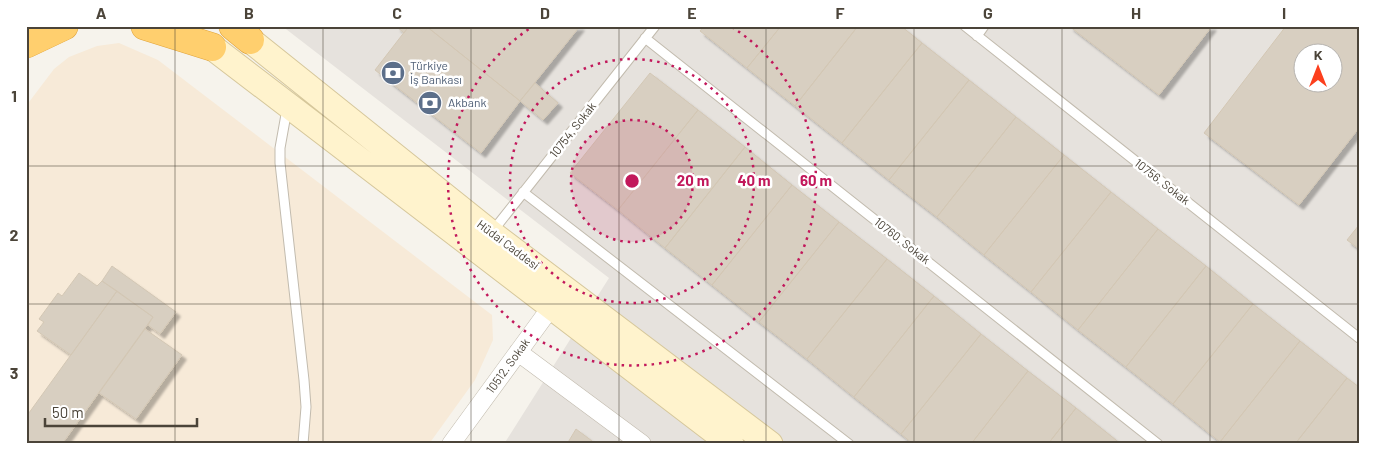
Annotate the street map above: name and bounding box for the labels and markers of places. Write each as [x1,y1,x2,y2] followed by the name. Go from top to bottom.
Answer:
[410,58,462,86] place label: Türkiye İş Bankası
[380,60,406,86] bank icon: Türkiye İş Bankası
[417,90,443,116] bank icon: Akbank
[448,95,486,109] place label: Akbank
[623,172,641,190] centre of rings

